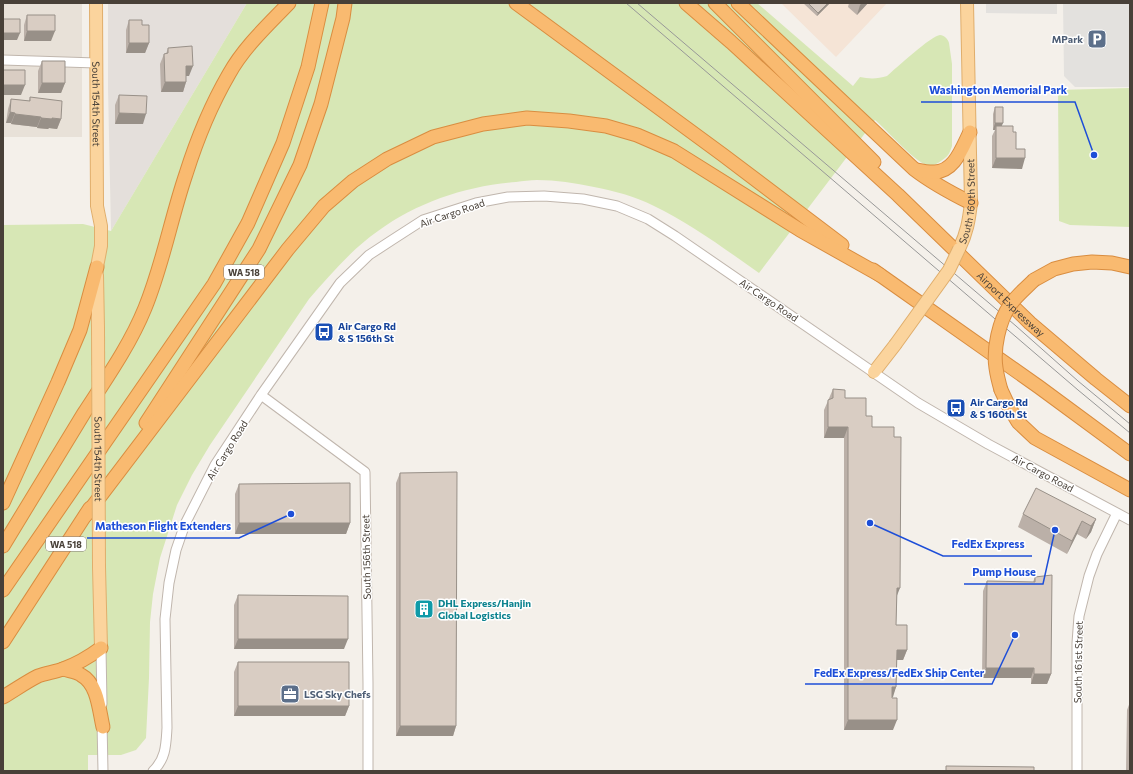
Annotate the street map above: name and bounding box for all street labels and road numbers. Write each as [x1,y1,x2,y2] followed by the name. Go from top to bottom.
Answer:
[90,61,103,147] street label: South 154th Street
[956,159,977,246] street label: South 160th Street
[418,196,486,230] street label: Air Cargo Road
[224,265,264,279] road number: WA 518
[975,269,1047,339] street label: Airport Expressway
[737,276,801,324] street label: Air Cargo Road
[92,416,105,502] street label: South 154th Street
[204,418,250,482] street label: Air Cargo Road
[1010,452,1076,494] street label: Air Cargo Road
[359,514,373,600] street label: South 156th Street
[46,537,86,551] road number: WA 518
[1071,621,1085,703] street label: South 161st Street

